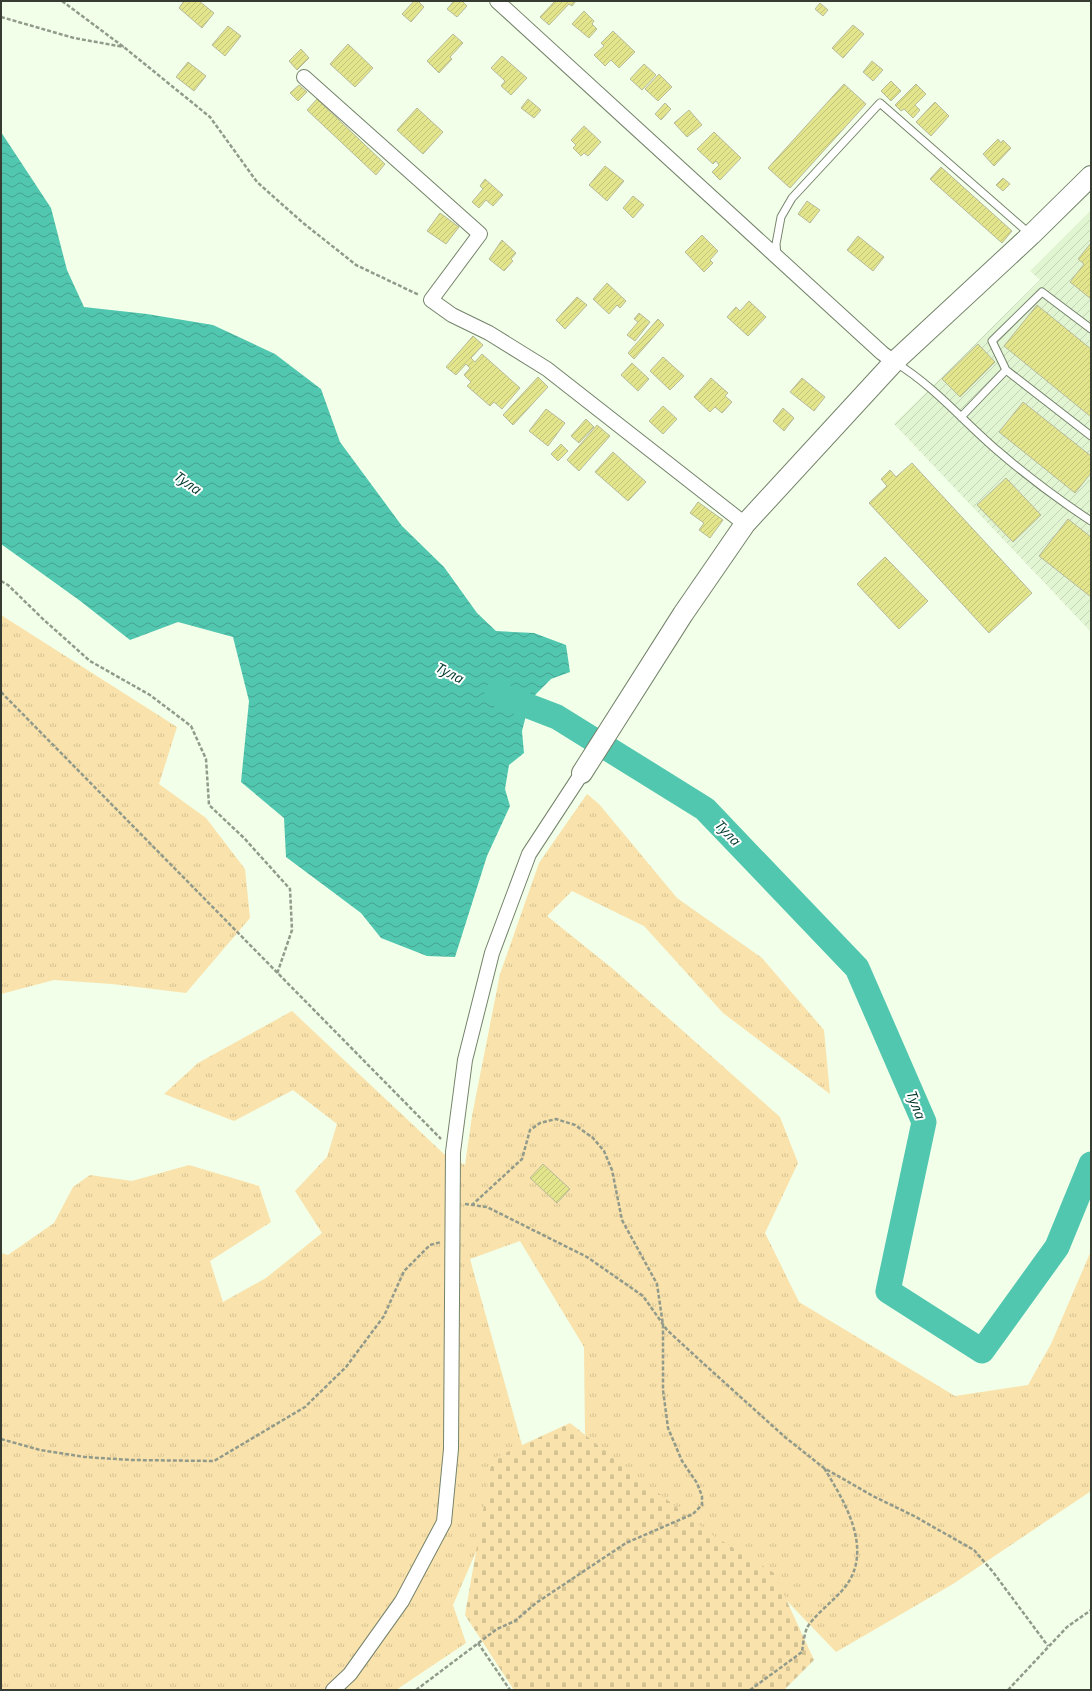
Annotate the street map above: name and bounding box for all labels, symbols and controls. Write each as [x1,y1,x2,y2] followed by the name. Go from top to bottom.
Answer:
[171,467,206,499] water label: Тула
[433,658,467,688] water label: Тула
[711,816,745,850] water label: Тула
[902,1088,931,1122] water label: Тула

